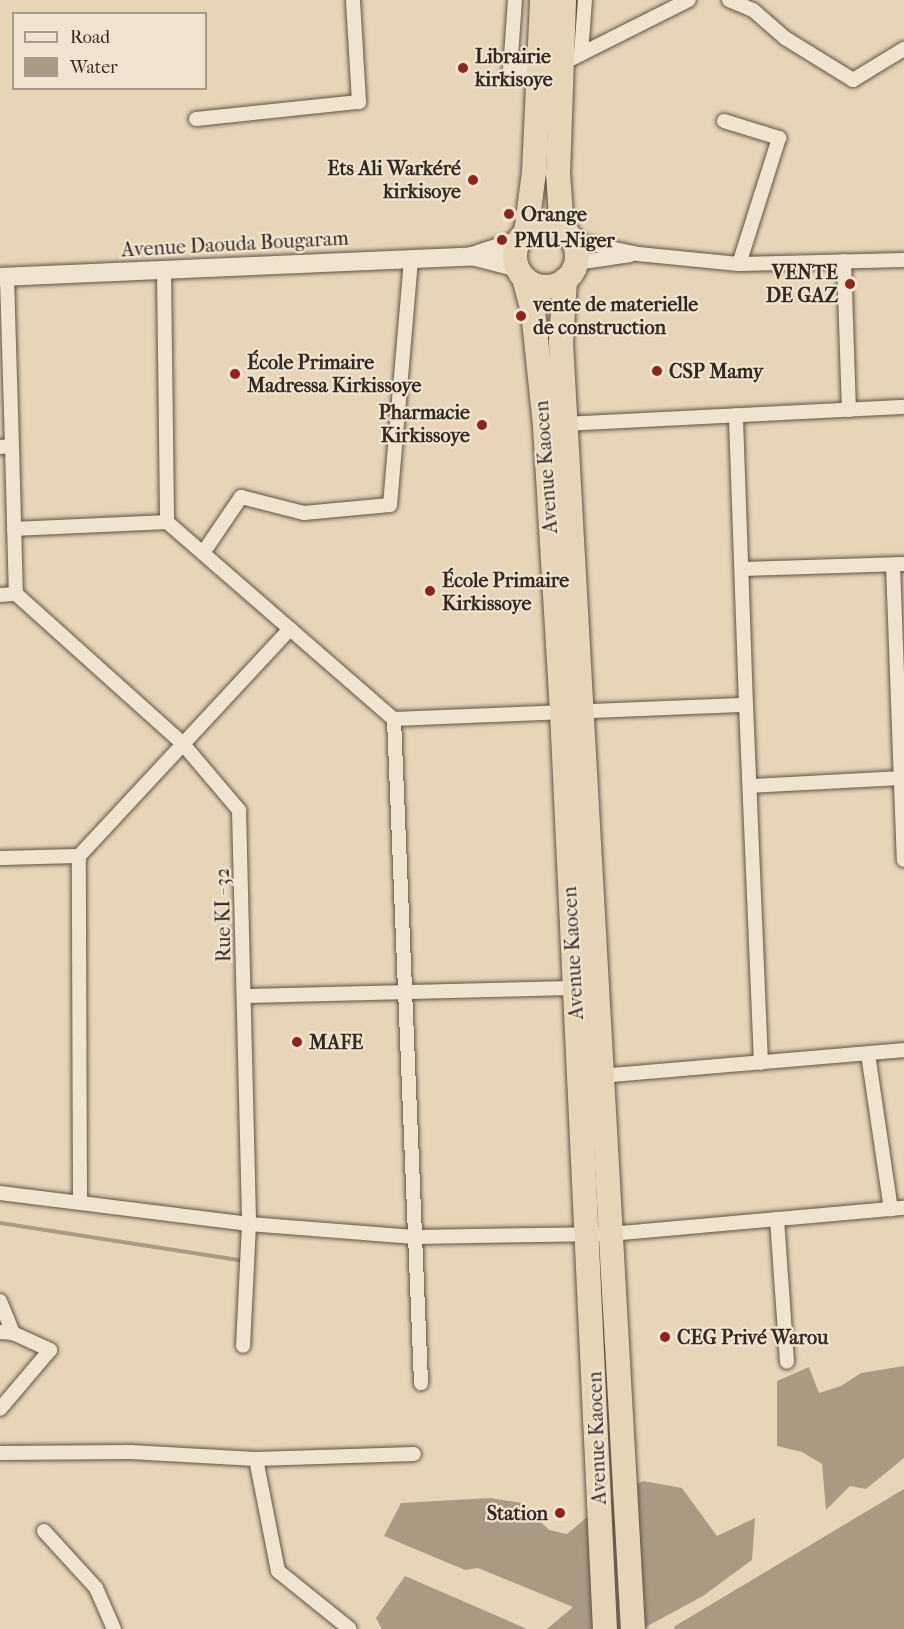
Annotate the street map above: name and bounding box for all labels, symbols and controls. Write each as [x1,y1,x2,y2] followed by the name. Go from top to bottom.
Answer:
[12,12,207,90] legend
[70,27,110,48] text: Road
[475,45,553,92] place label: Librairie kirkisoye
[70,57,118,78] text: Water
[456,61,470,75] marker: Librairie kirkisoye
[327,156,461,203] place label: Ets Ali Warkéré kirkisoye
[466,173,480,187] marker: Ets Ali Warkéré kirkisoye
[521,202,587,226] place label: Orange
[502,207,516,221] marker: Orange
[121,226,349,262] street label: Avenue Daouda Bougaram
[514,228,615,252] place label: PMU-Niger
[495,233,509,247] marker: PMU-Niger
[766,260,838,307] place label: VENTE DE GAZ
[843,277,857,291] marker: VENTE DE GAZ
[533,292,698,339] place label: vente de materielle de construction
[514,309,528,323] marker: vente de materielle de construction
[247,350,421,397] place label: École Primaire Madressa Kirkissoye
[669,359,763,383] place label: CSP Mamy
[650,364,664,378] marker: CSP Mamy
[228,367,242,381] marker: École Primaire Madressa Kirkissoye
[529,400,563,534] street label: Avenue Kaocen
[379,401,470,448] place label: Pharmacie Kirkissoye
[475,418,489,432] marker: Pharmacie Kirkissoye
[442,568,569,615] place label: École Primaire Kirkissoye
[423,584,437,598] marker: École Primaire Kirkissoye
[210,868,236,962] street label: Rue KI - 32
[558,886,588,1020] street label: Avenue Kaocen
[309,1030,363,1054] place label: MAFE
[290,1035,304,1049] marker: MAFE
[677,1325,828,1349] place label: CEG Privé Warou
[658,1330,672,1344] marker: CEG Privé Warou
[583,1371,611,1505] street label: Avenue Kaocen
[487,1501,548,1525] place label: Station
[553,1506,567,1520] marker: Station

